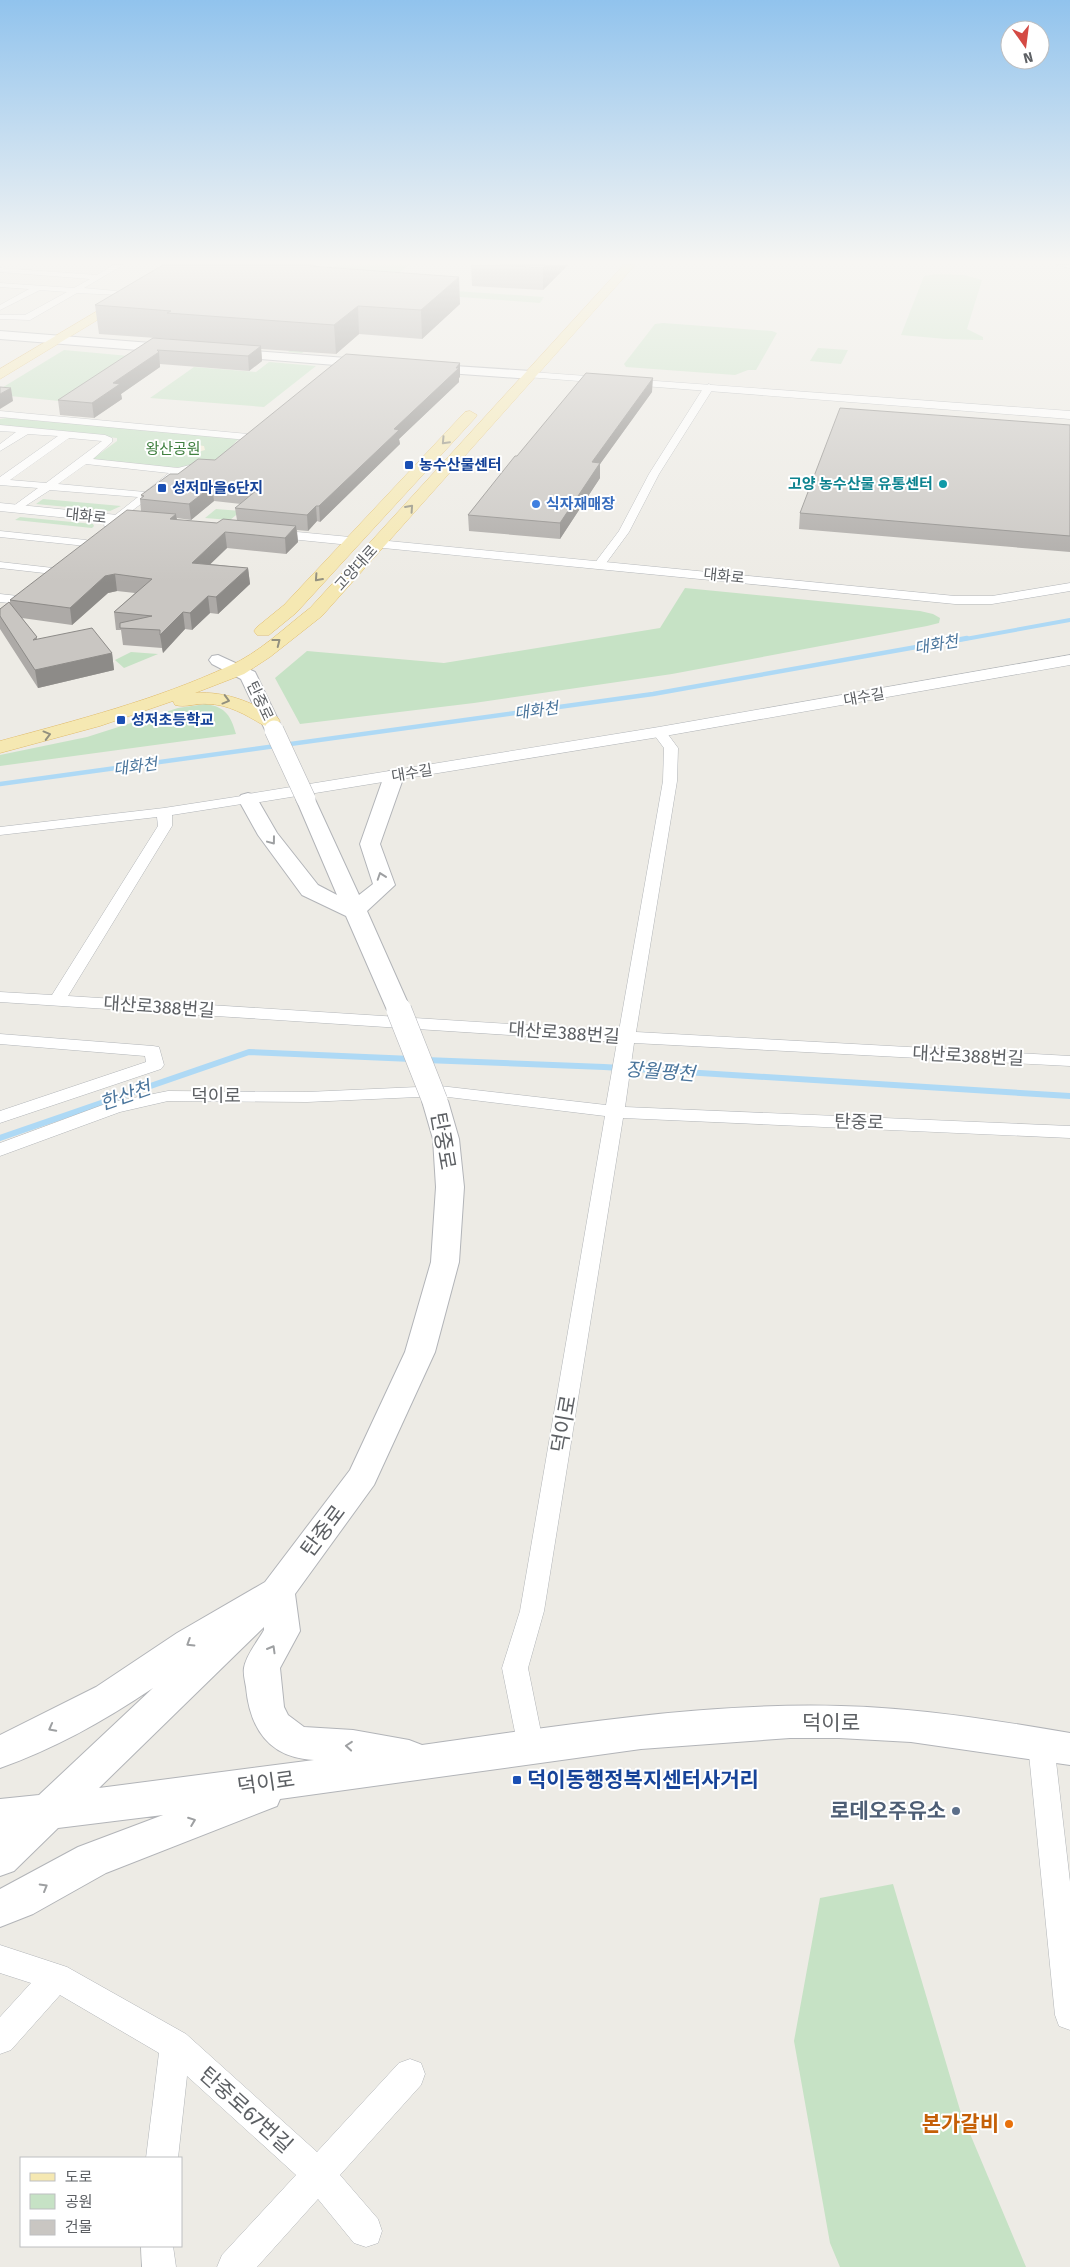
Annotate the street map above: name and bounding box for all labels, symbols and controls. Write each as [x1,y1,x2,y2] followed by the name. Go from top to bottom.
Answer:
[1000,20,1050,70] north arrow
[1021,48,1035,67] text: N
[442,435,451,444] one-way arrow
[145,440,201,458] park label: 왕산공원
[419,456,502,474] place label: 농수산물센터
[403,459,415,471] marker: 농수산물센터
[788,475,933,493] place label: 고양 농수산물 유통센터
[937,478,949,490] marker: 고양 농수산물 유통센터
[172,479,263,497] place label: 성저마을6단지
[156,482,168,494] marker: 성저마을6단지
[546,495,615,513] place label: 식자재매장
[530,498,542,510] marker: 식자재매장
[405,504,414,513] one-way arrow
[64,505,108,527] street label: 대화로
[331,541,381,595] street label: 고양대로
[702,565,746,587] street label: 대화로
[315,572,324,581] one-way arrow
[913,631,962,658] water label: 대화천
[272,639,281,648] one-way arrow
[243,678,277,724] street label: 탄중로
[842,685,886,709] street label: 대수길
[221,694,230,705] one-way arrow
[513,698,562,723] water label: 대화천
[131,711,214,729] place label: 성저초등학교
[115,714,127,726] marker: 성저초등학교
[43,730,51,740] one-way arrow
[112,754,161,779] water label: 대화천
[390,761,434,785] street label: 대수길
[267,835,275,844] one-way arrow
[377,873,387,881] one-way arrow
[103,992,215,1022] street label: 대산로388번길
[508,1018,620,1048] street label: 대산로388번길
[912,1042,1024,1070] street label: 대산로388번길
[624,1058,697,1086] water label: 장월평천
[97,1076,155,1115] water label: 한산천
[191,1085,241,1107] street label: 덕이로
[425,1110,461,1172] street label: 탄중로
[834,1110,884,1134] street label: 탄중로
[546,1393,582,1455] street label: 덕이로
[295,1500,351,1562] street label: 탄중로
[187,1637,196,1647] one-way arrow
[266,1645,276,1654] one-way arrow
[802,1710,860,1736] street label: 덕이로
[48,1722,57,1732] one-way arrow
[345,1741,353,1752] one-way arrow
[235,1766,297,1800] street label: 덕이로
[527,1767,759,1793] place label: 덕이동행정복지센터사거리
[511,1774,523,1786] marker: 덕이동행정복지센터사거리
[830,1798,946,1824] place label: 로데오주유소
[950,1805,962,1817] marker: 로데오주유소
[187,1817,196,1828] one-way arrow
[38,1883,47,1893] one-way arrow
[194,2061,298,2159] street label: 탄중로67번길
[922,2111,999,2137] place label: 본가갈비
[1003,2118,1015,2130] marker: 본가갈비
[20,2157,182,2247] legend
[65,2168,93,2186] text: 도로
[65,2193,93,2211] text: 공원
[65,2218,93,2236] text: 건물

